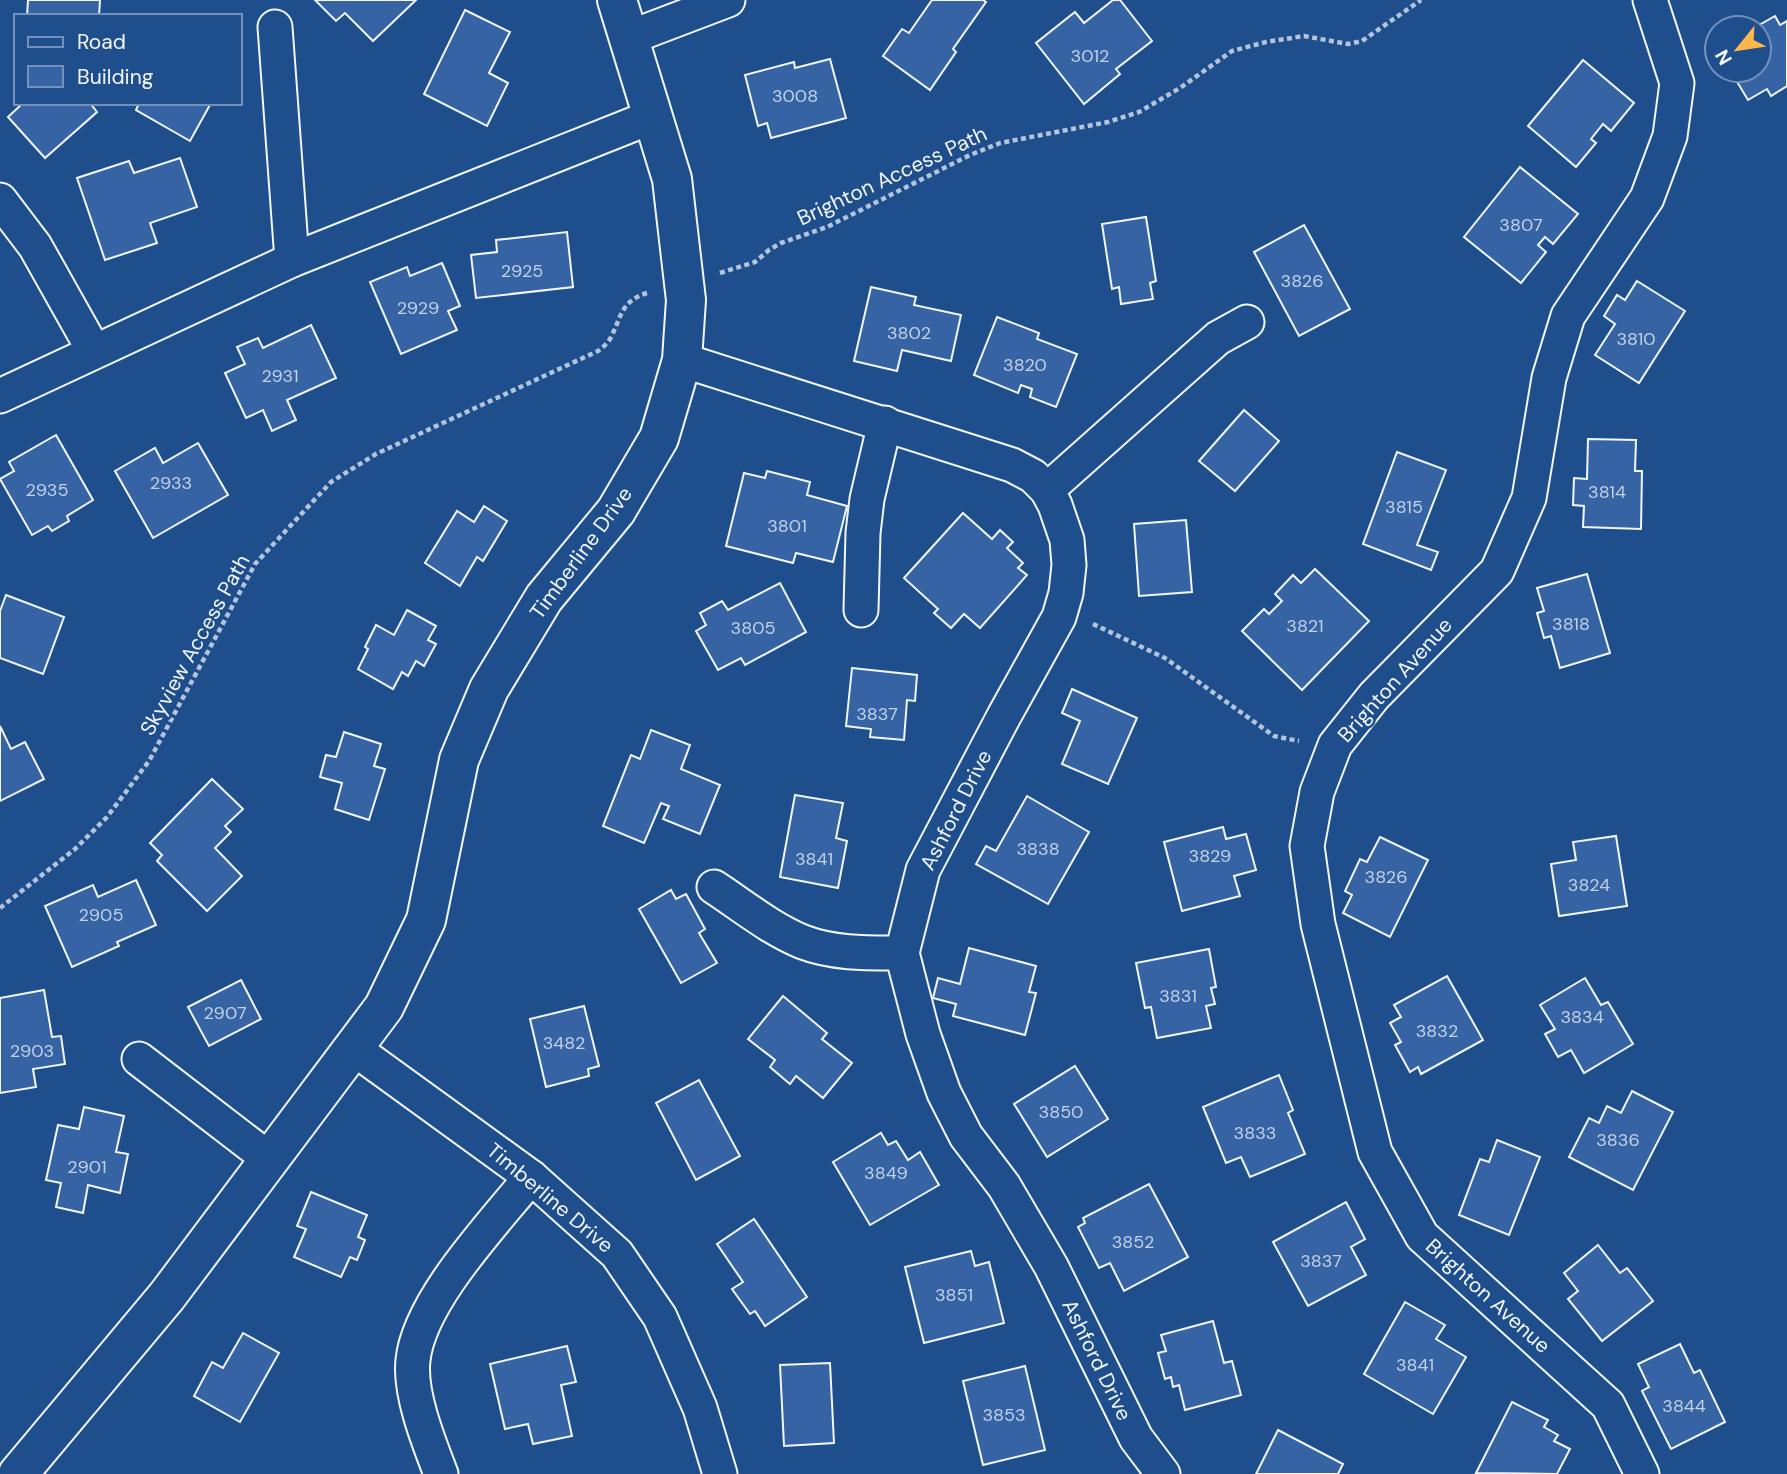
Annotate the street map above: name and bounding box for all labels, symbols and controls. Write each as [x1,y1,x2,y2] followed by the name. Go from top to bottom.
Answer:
[14,14,242,105] legend
[1703,14,1773,84] north arrow
[77,28,126,56] text: Road
[1071,44,1109,68] house number: 3012
[1709,45,1738,70] text: N
[77,63,154,91] text: Building
[772,84,818,108] house number: 3008
[793,120,991,232] street label: Brighton Access Path
[1499,213,1543,237] house number: 3807
[501,259,543,283] house number: 2925
[1281,269,1323,293] house number: 3826
[397,296,439,320] house number: 2929
[887,321,931,345] house number: 3802
[1616,327,1656,351] house number: 3810
[1003,353,1047,377] house number: 3820
[261,364,299,388] house number: 2931
[150,471,192,495] house number: 2933
[26,478,68,502] house number: 2935
[1588,480,1626,504] house number: 3814
[523,481,639,625] street label: Timberline Drive
[1385,495,1423,519] house number: 3815
[767,514,807,538] house number: 3801
[134,550,256,740] street label: Skyview Access Path
[1332,612,1459,748] street label: Brighton Avenue
[1552,612,1590,636] house number: 3818
[1286,614,1324,638] house number: 3821
[731,616,775,640] house number: 3805
[856,702,898,726] house number: 3837
[914,745,998,875] street label: Ashford Drive
[1016,837,1060,861] house number: 3838
[1189,844,1231,868] house number: 3829
[795,847,833,871] house number: 3841
[1365,865,1407,889] house number: 3826
[1568,873,1610,897] house number: 3824
[79,903,123,927] house number: 2905
[1159,984,1197,1008] house number: 3831
[203,1001,247,1025] house number: 2907
[1560,1005,1604,1029] house number: 3834
[1416,1019,1458,1043] house number: 3832
[543,1031,585,1055] house number: 3482
[10,1039,54,1063] house number: 2903
[1039,1100,1083,1124] house number: 3850
[1234,1121,1276,1145] house number: 3833
[1596,1128,1640,1152] house number: 3836
[481,1137,619,1259] street label: Timberline Drive
[67,1155,107,1179] house number: 2901
[864,1161,908,1185] house number: 3849
[1112,1230,1154,1254] house number: 3852
[1420,1233,1556,1360] street label: Brighton Avenue
[1300,1249,1342,1273] house number: 3837
[935,1283,973,1307] house number: 3851
[1056,1295,1138,1425] street label: Ashford Drive
[1396,1353,1434,1377] house number: 3841
[1662,1394,1706,1418] house number: 3844
[982,1403,1026,1427] house number: 3853

